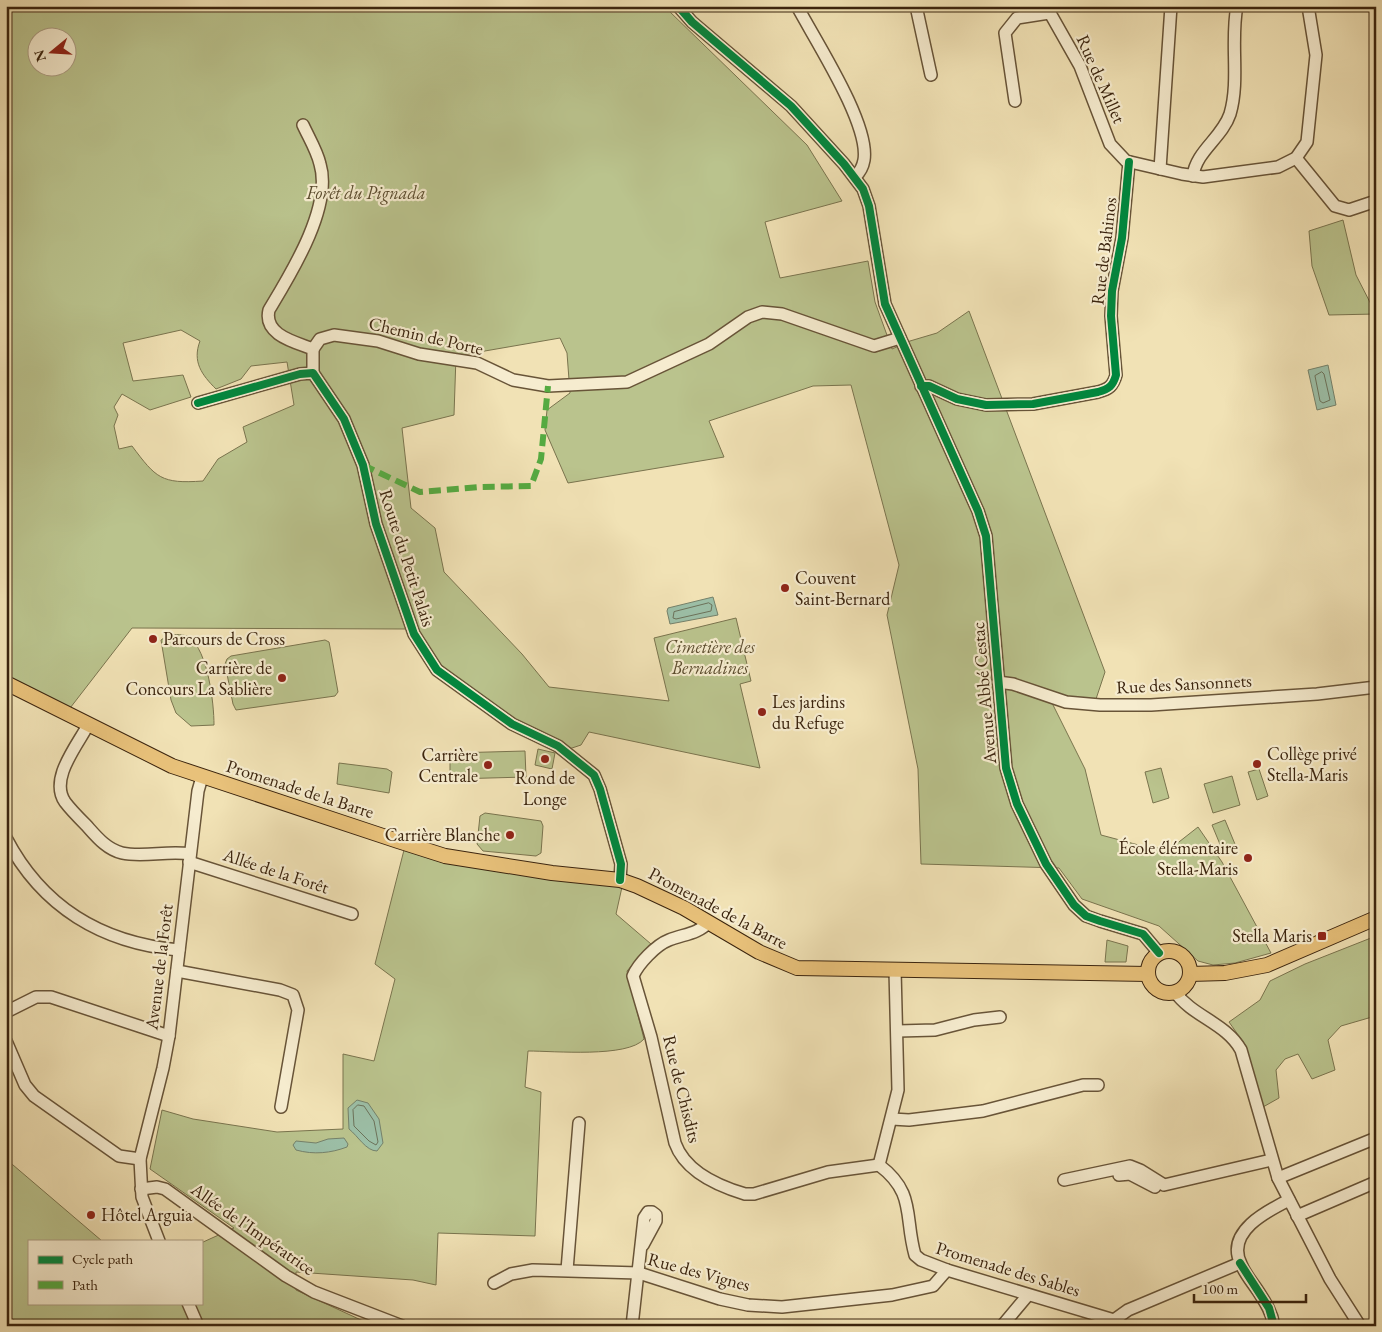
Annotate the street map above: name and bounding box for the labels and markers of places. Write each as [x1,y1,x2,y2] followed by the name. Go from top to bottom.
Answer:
[795,566,891,610] place label: Couvent Saint-Bernard
[779,582,791,594] marker: Couvent Saint-Bernard
[163,627,285,650] place label: Parcours de Cross
[147,633,159,645] marker: Parcours de Cross
[125,656,272,700] place label: Carrière de Concours La Sablière
[276,672,288,684] marker: Carrière de Concours La Sablière
[772,690,845,734] place label: Les jardins du Refuge
[756,706,768,718] marker: Les jardins du Refuge
[1267,742,1357,786] place label: Collège privé Stella-Maris
[419,743,478,787] place label: Carrière Centrale
[539,753,551,765] marker: Rond de Longe
[1251,758,1263,770] marker: Collège privé Stella-Maris
[482,759,494,771] marker: Carrière Centrale
[515,766,575,810] place label: Rond de Longe
[385,823,500,846] place label: Carrière Blanche
[504,829,516,841] marker: Carrière Blanche
[1119,836,1238,880] place label: École élémentaire Stella-Maris
[1242,852,1254,864] marker: École élémentaire Stella-Maris
[1232,924,1312,947] place label: Stella Maris
[1316,930,1328,942] marker: Stella Maris
[101,1203,193,1226] place label: Hôtel Arguia
[85,1209,97,1221] marker: Hôtel Arguia

